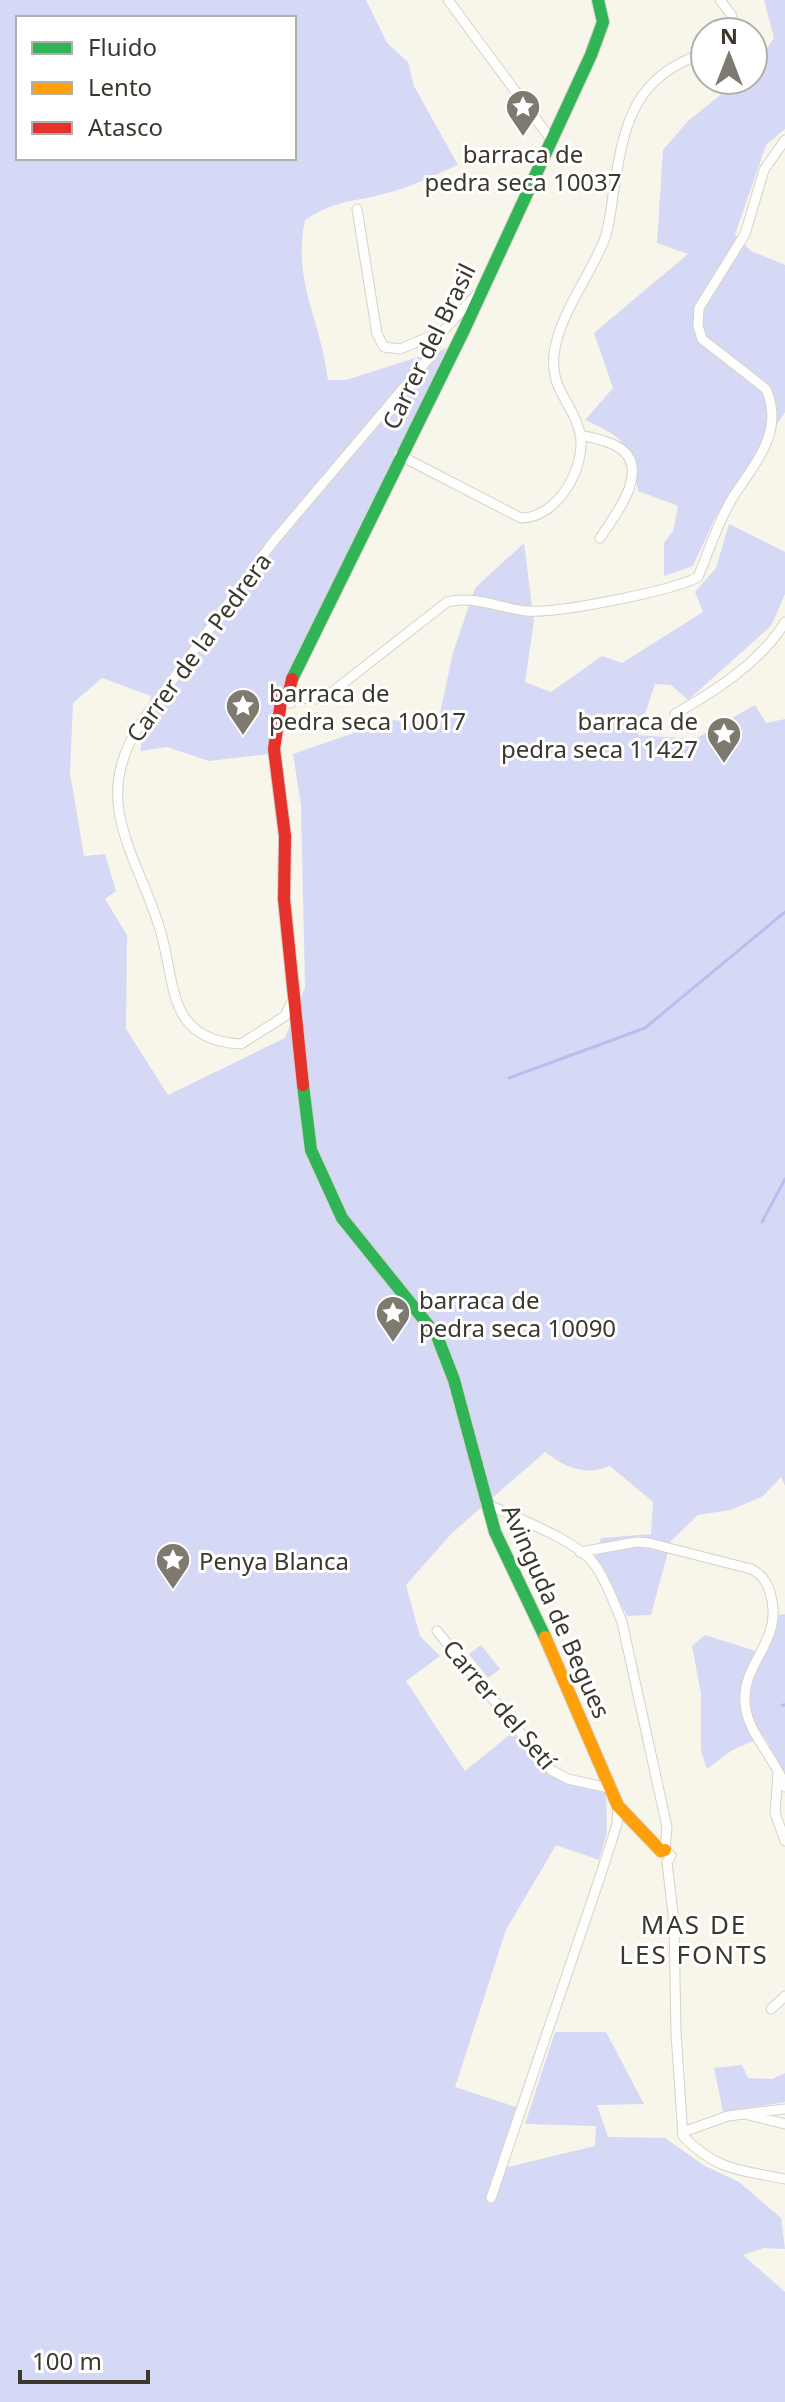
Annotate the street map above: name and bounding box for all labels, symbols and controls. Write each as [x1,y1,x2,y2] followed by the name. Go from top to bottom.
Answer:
[16,16,296,160] legend
[689,16,769,96] north arrow
[720,20,738,50] text: N
[88,30,157,63] text: Fluido
[88,70,152,103] text: Lento
[504,88,542,138] place icon: barraca de pedra seca 10037
[88,110,163,143] text: Atasco
[424,137,622,198] place label: barraca de pedra seca 10037
[374,258,482,434] street label: Carrer del Brasil
[118,546,278,748] street label: Carrer de la Pedrera
[269,676,466,737] place label: barraca de pedra seca 10017
[224,687,262,737] place icon: barraca de pedra seca 10017
[501,704,698,765] place label: barraca de pedra seca 11427
[705,715,743,765] place icon: barraca de pedra seca 11427
[419,1283,616,1344] place label: barraca de pedra seca 10090
[374,1294,412,1344] place icon: barraca de pedra seca 10090
[495,1499,619,1723] street label: Avinguda de Begues
[154,1541,192,1591] place icon: Penya Blanca
[199,1544,349,1577] place label: Penya Blanca
[436,1632,565,1776] street label: Carrer del Setí
[619,1906,769,1972] district label: MAS DE LES FONTS
[20,2334,148,2384] scale bar
[32,2344,102,2377] text: 100 m

